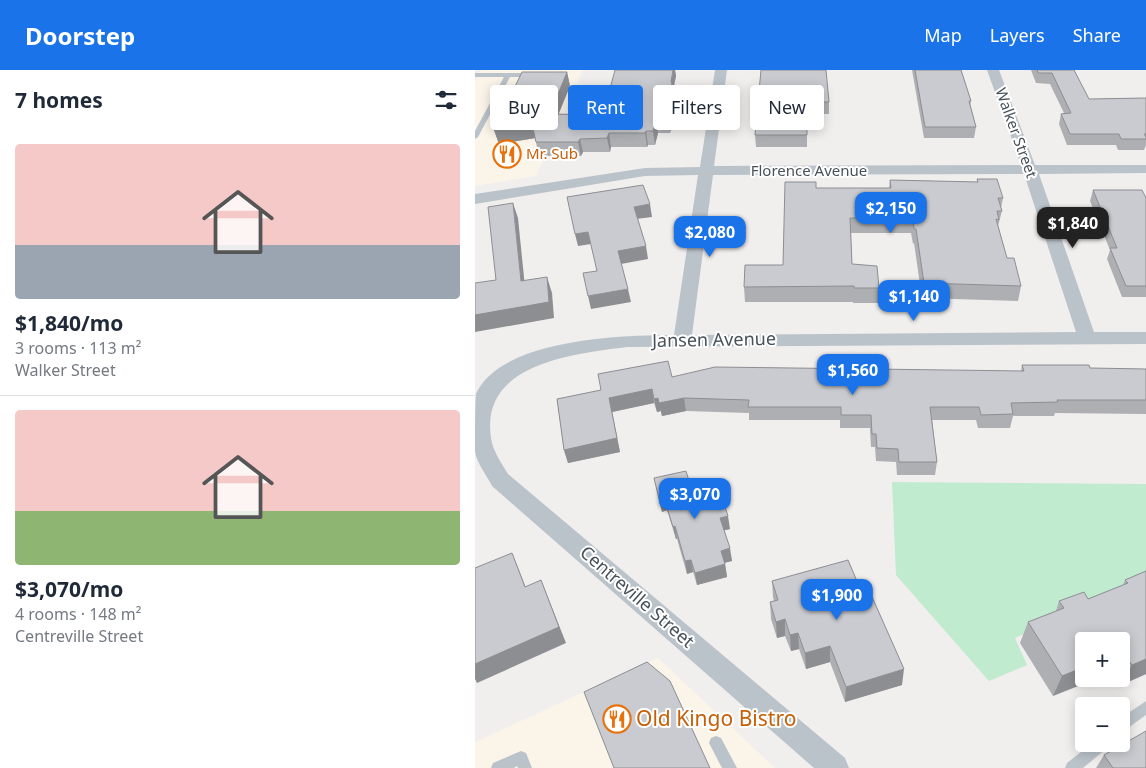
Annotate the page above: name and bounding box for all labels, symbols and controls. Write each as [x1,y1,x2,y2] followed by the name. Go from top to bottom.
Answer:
[25,19,135,52] text: Doorstep
[924,23,962,47] text: Map
[990,23,1045,47] text: Layers
[1073,23,1121,47] text: Share
[490,85,558,130] chip: Buy
[568,85,643,130] chip: Rent
[653,85,740,130] chip: Filters
[750,85,824,130] chip: New
[991,85,1043,181] street label: Walker Street
[15,86,103,114] text: 7 homes
[432,86,460,114] icon: filters
[492,139,522,169] restaurant icon: Mr. Sub
[526,143,578,163] place label: Mr. Sub
[751,160,867,180] street label: Florence Avenue
[193,177,283,267] icon: home
[850,191,932,234] pin: $2,150
[866,197,916,219] text: $2,150
[1032,206,1114,249] pin: $1,840
[1048,212,1098,234] text: $1,840
[669,216,751,258] pin: $2,080
[685,221,735,243] text: $2,080
[873,280,955,322] pin: $1,140
[889,285,939,307] text: $1,140
[15,309,123,337] text: $1,840/mo
[650,326,776,352] street label: Jansen Avenue
[15,337,141,359] text: 3 rooms · 113 m²
[812,354,894,396] pin: $1,560
[15,359,116,381] text: Walker Street
[828,359,878,381] text: $1,560
[193,442,283,532] icon: home
[654,478,736,520] pin: $3,070
[670,483,720,505] text: $3,070
[575,540,700,653] street label: Centreville Street
[15,575,123,603] text: $3,070/mo
[796,578,878,621] pin: $1,900
[812,584,862,606] text: $1,900
[15,603,141,625] text: 4 rooms · 148 m²
[15,625,143,647] text: Centreville Street
[1075,632,1130,752] map controls
[1075,632,1130,687] button: +
[1075,697,1130,752] button: −
[602,704,632,734] restaurant icon: Old Kingo Bistro
[636,704,796,732] place label: Old Kingo Bistro

